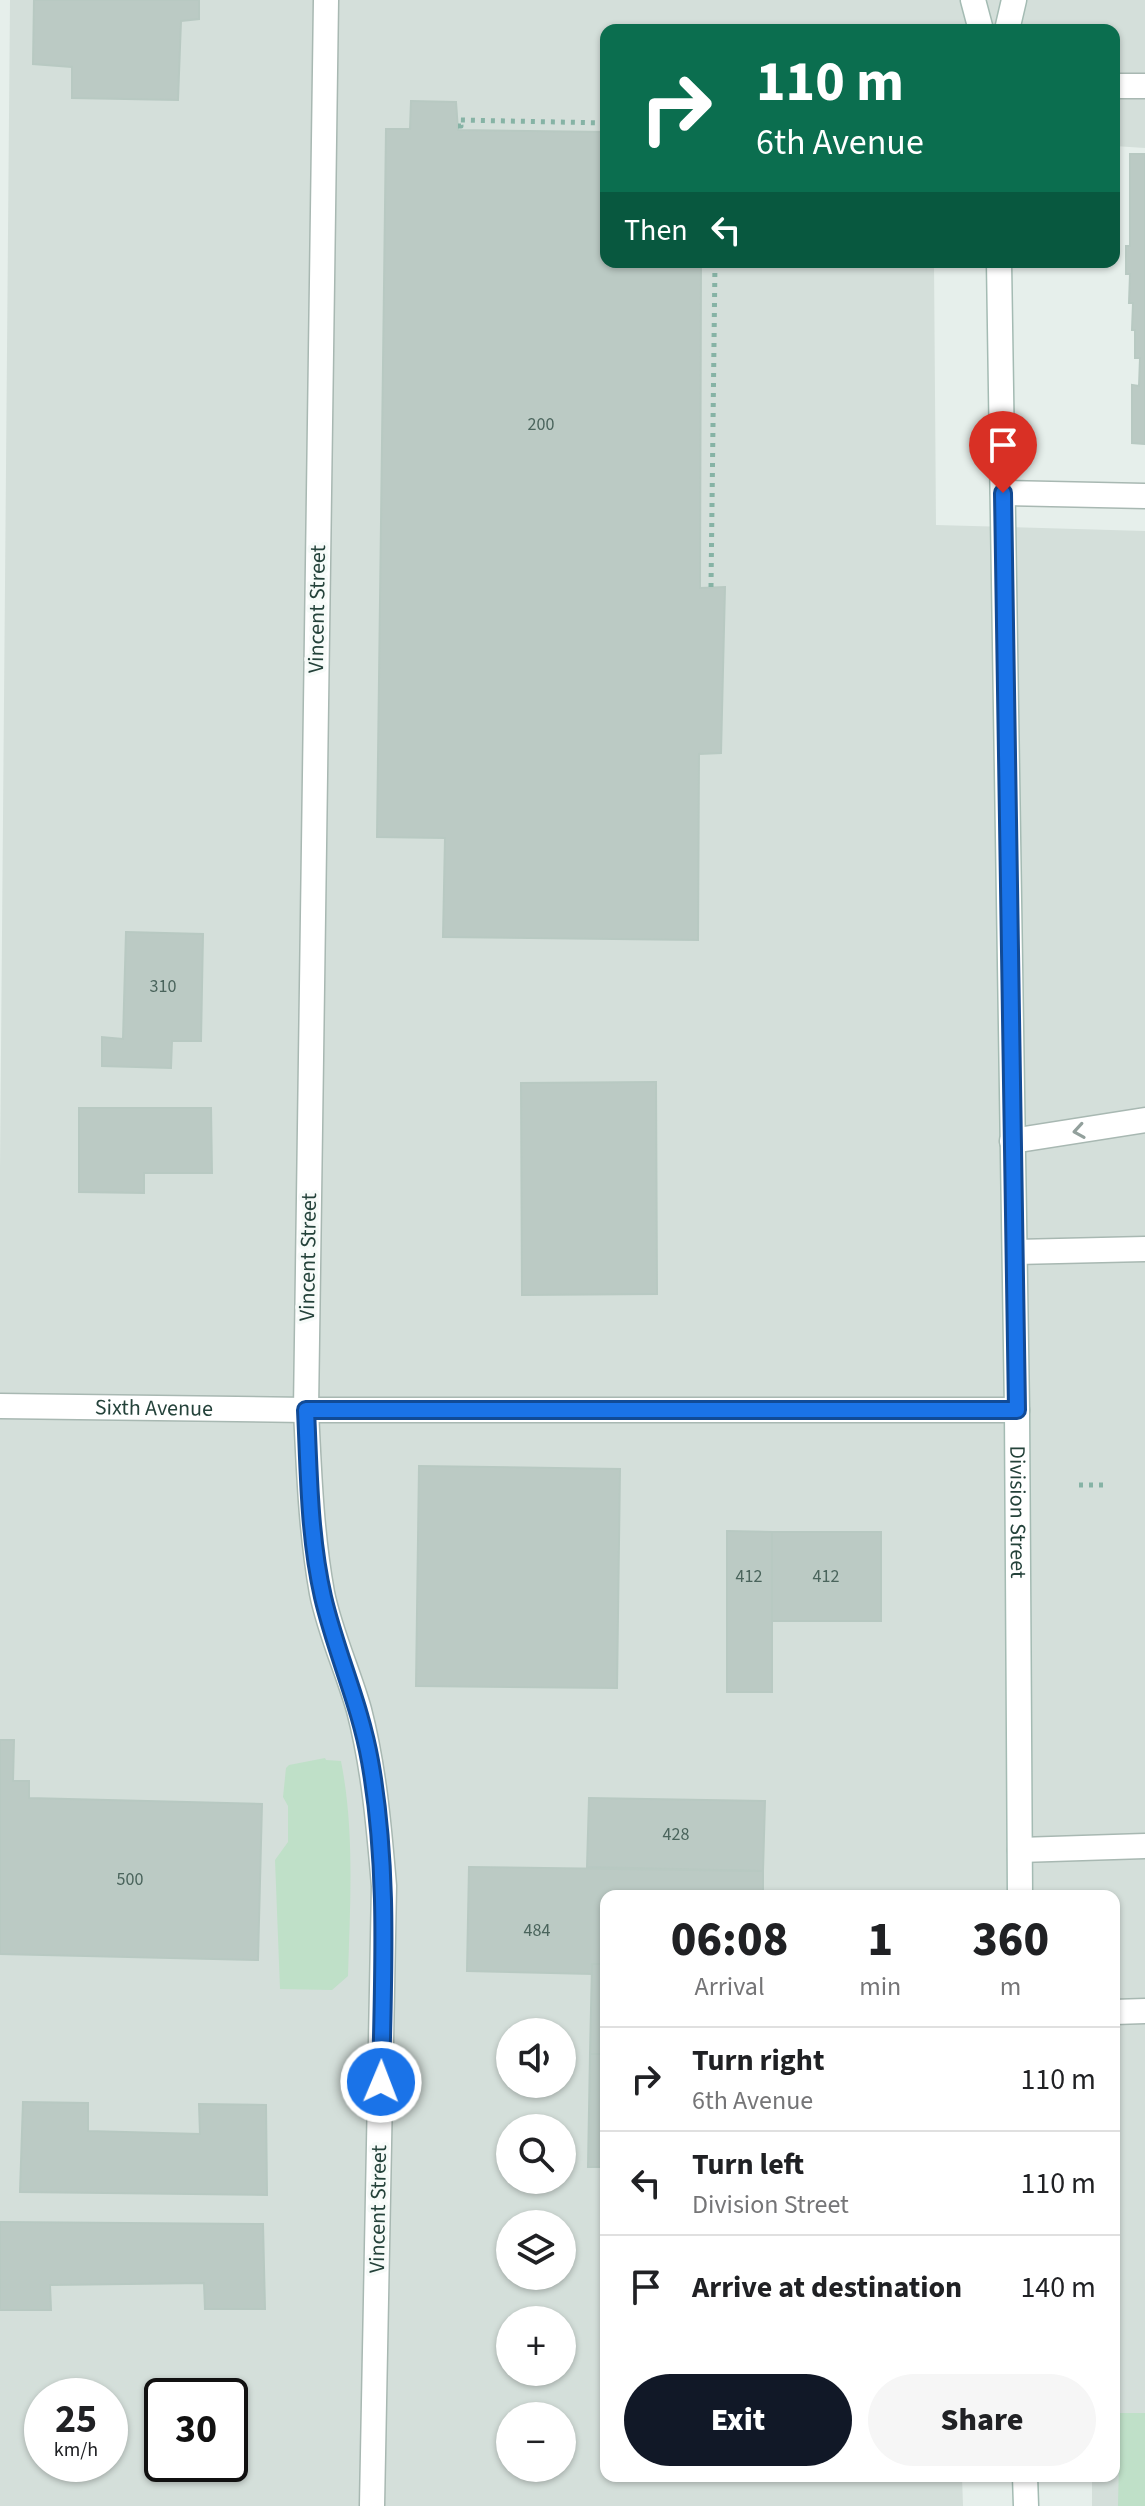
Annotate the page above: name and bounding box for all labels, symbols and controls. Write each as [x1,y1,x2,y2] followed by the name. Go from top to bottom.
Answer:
[756,43,904,122] text: 110 m
[624,56,728,160] icon: right
[756,117,924,168] text: 6th Avenue
[704,208,748,252] icon: left
[624,209,688,252] text: Then
[969,411,1037,493] pin
[528,412,554,437] house number: 200
[981,423,1025,467] icon: arrive
[300,544,334,673] street label: Vincent Street
[150,974,176,999] house number: 310
[1072,1122,1086,1139] one-way arrow
[291,1192,325,1321] street label: Vincent Street
[95,1391,213,1425] street label: Sixth Avenue
[1001,1445,1034,1579] street label: Division Street
[736,1564,762,1589] house number: 412
[813,1564,839,1589] house number: 412
[663,1822,689,1847] house number: 428
[117,1867,143,1892] house number: 500
[671,1906,788,1974] text: 06:08
[867,1906,893,1974] text: 1
[972,1906,1049,1974] text: 360
[524,1918,550,1943] house number: 484
[695,1968,765,2005] text: Arrival
[859,1968,901,2005] text: min
[1000,1968,1021,2005] text: m
[496,2018,576,2482] map controls
[496,2018,576,2098] button: sound
[692,2039,824,2082] text: Turn right
[339,2040,423,2124] position arrow
[624,2057,668,2101] icon: right
[1020,2058,1096,2101] text: 110 m
[692,2082,813,2119] text: 6th Avenue
[496,2114,576,2194] button: search
[692,2143,804,2186] text: Turn left
[361,2144,395,2273] street label: Vincent Street
[624,2161,668,2205] icon: left
[1020,2162,1096,2205] text: 110 m
[692,2186,849,2223] text: Division Street
[496,2210,576,2290] button: layers
[624,2265,668,2309] icon: arrive
[692,2266,962,2309] text: Arrive at destination
[1020,2266,1096,2309] text: 140 m
[496,2306,576,2386] button: +
[624,2374,852,2466] button: Exit
[868,2374,1096,2466] button: Share
[144,2378,248,2482] speed limit sign: 30
[55,2391,97,2448] text: 25
[496,2402,576,2482] button: −
[54,2436,98,2464] text: km/h

